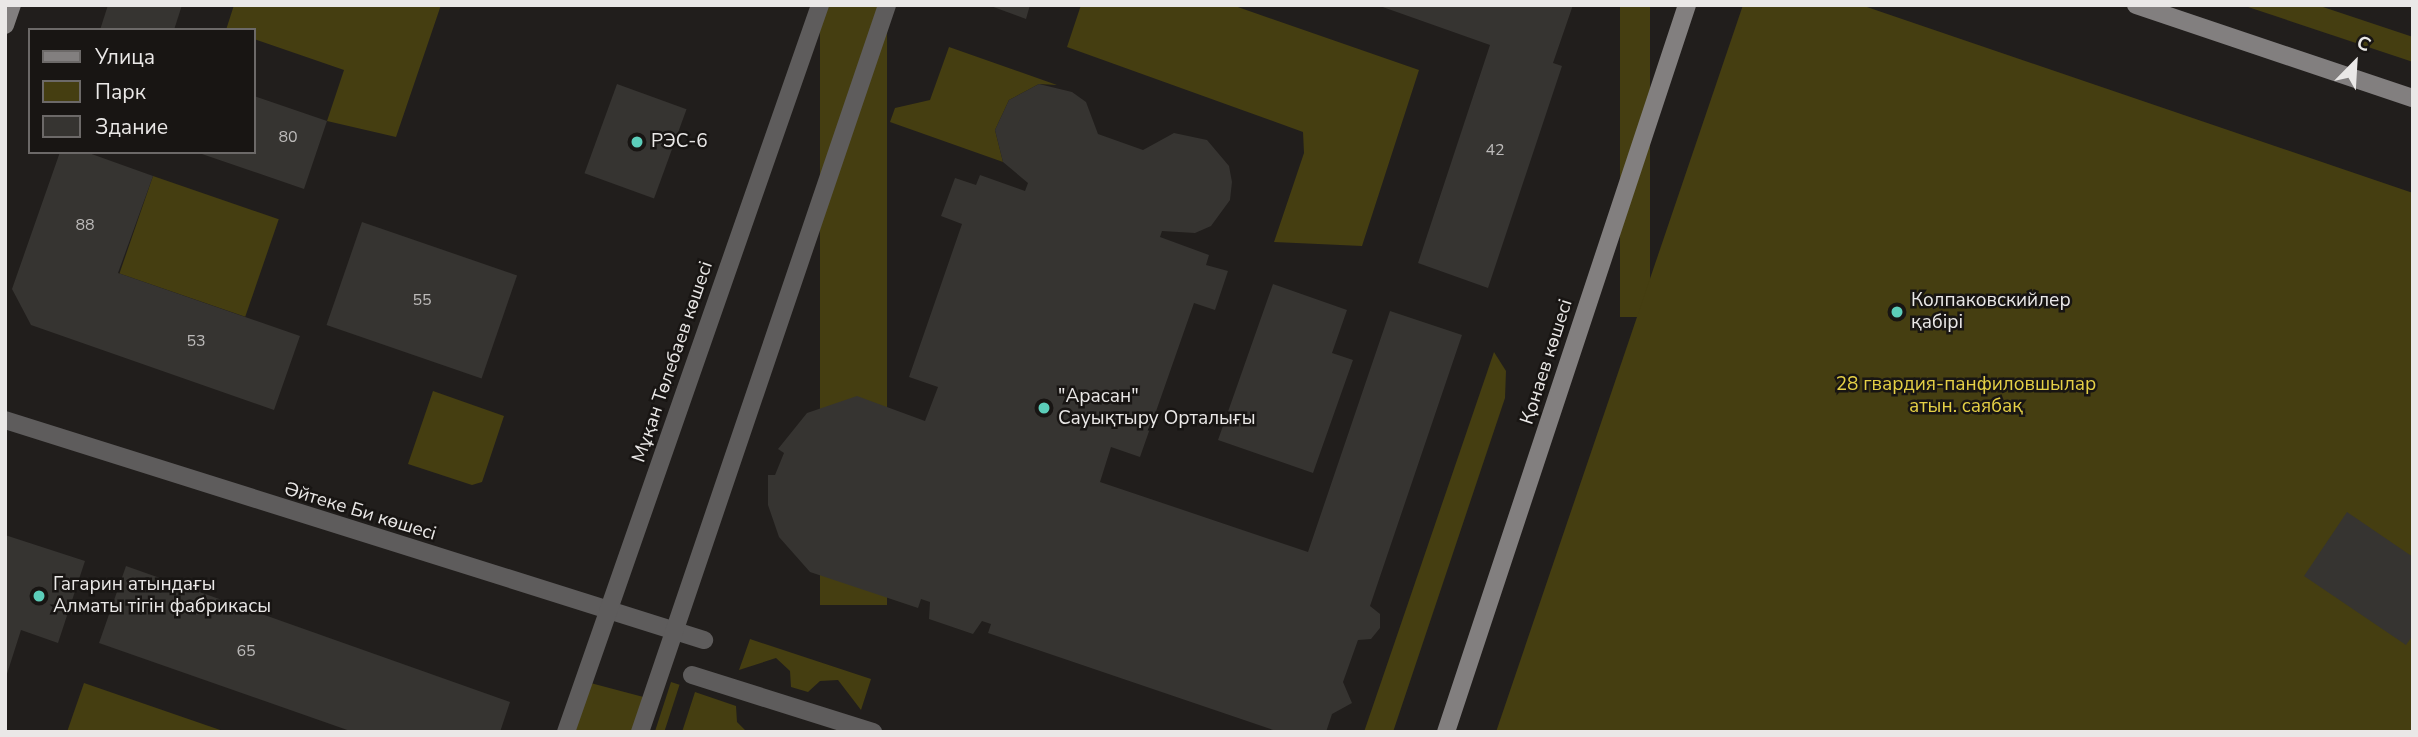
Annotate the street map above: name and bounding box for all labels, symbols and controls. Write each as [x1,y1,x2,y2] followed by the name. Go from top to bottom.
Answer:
[28,28,256,154] legend
[2320,28,2390,98] north arrow
[2352,29,2375,58] text: С
[95,43,155,71] text: Улица
[95,78,146,106] text: Парк
[95,113,168,141] text: Здание
[278,127,298,147] house number: 80
[651,131,708,153] place label: РЭС-6
[629,134,645,150] marker: РЭС-6
[1485,140,1505,160] house number: 42
[75,215,95,235] house number: 88
[628,258,718,466] street label: Мұқан Төлебаев көшесі
[412,290,432,310] house number: 55
[1911,290,2071,334] place label: Колпаковскийлер қабірі
[1516,297,1578,427] street label: Қонаев көшесі
[1889,304,1905,320] marker: Колпаковскийлер қабірі
[186,331,206,351] house number: 53
[1836,374,2096,418] park label: 28 гвардия-панфиловшылар атын. саябақ
[1058,386,1255,430] place label: "Арасан" Сауықтыру Орталығы
[1036,400,1052,416] marker: "Арасан" Сауықтыру Орталығы
[281,478,439,546] street label: Әйтеке Би көшесі
[53,574,271,618] place label: Гагарин атындағы Алматы тігін фабрикасы
[31,588,47,604] marker: Гагарин атындағы Алматы тігін фабрикасы
[236,641,256,661] house number: 65

